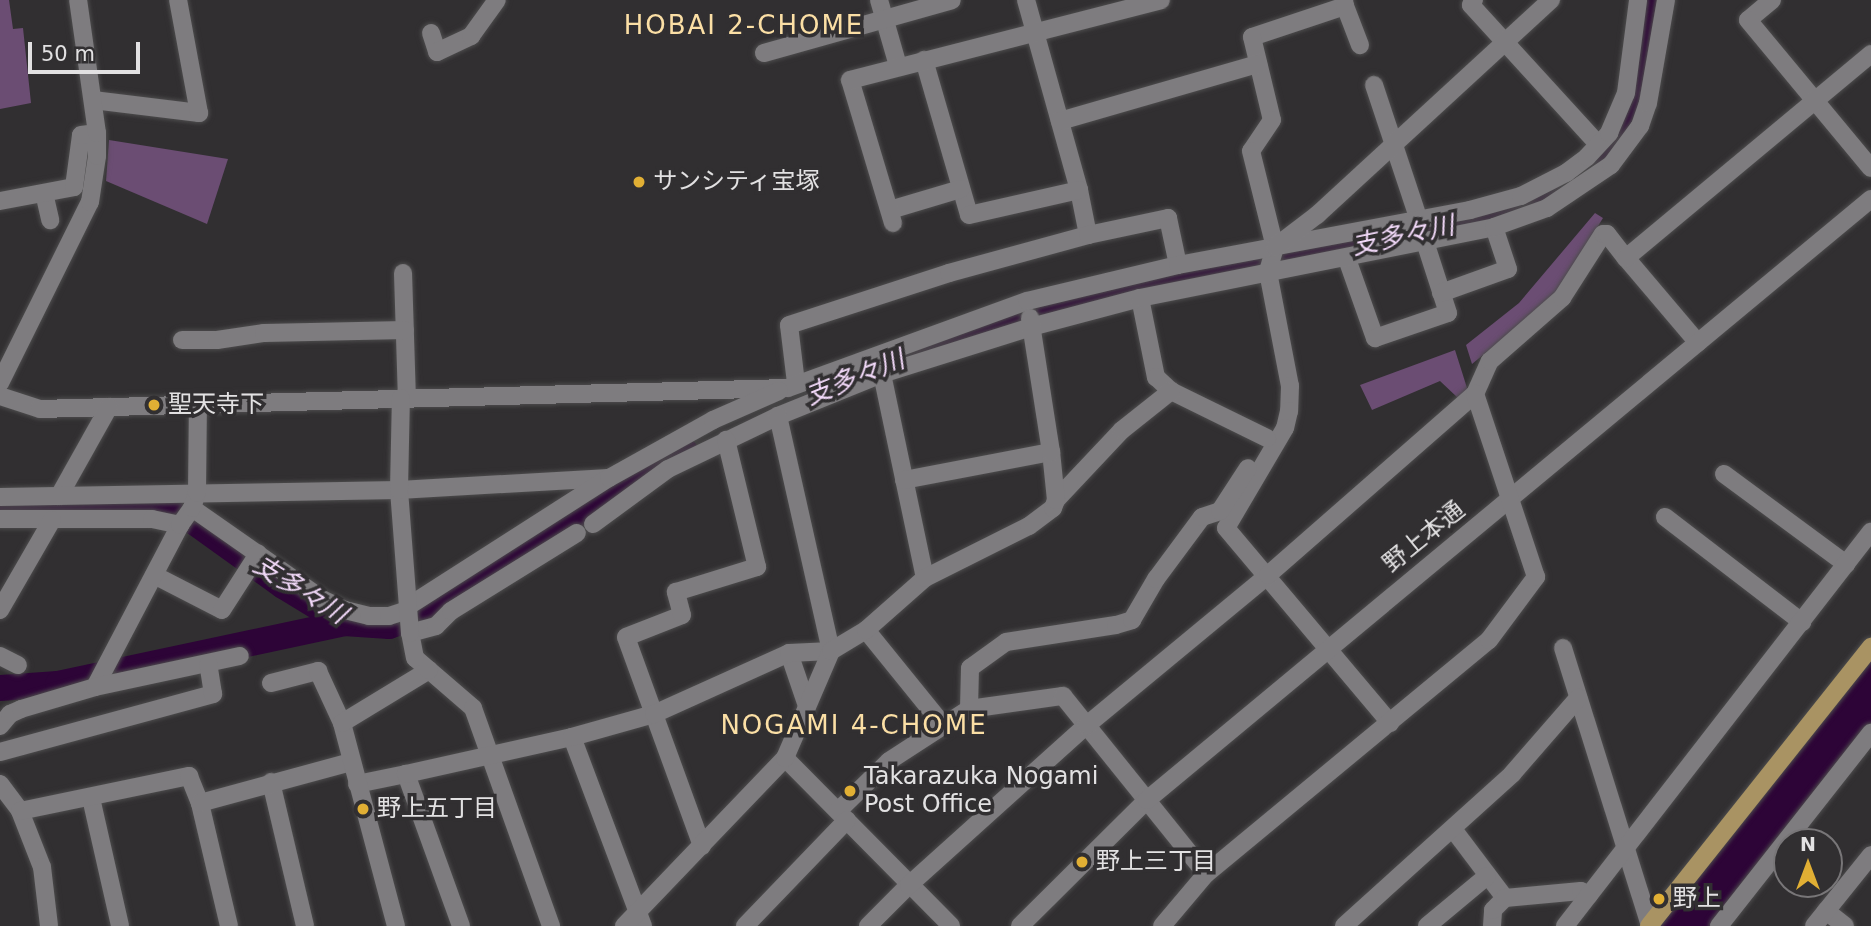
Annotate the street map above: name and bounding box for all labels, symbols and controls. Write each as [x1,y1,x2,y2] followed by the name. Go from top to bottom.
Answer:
[625,10,863,42] district label: HOBAI 2-CHOME
[32,28,144,72] scale bar
[41,42,95,66] text: 50 m
[653,168,821,196] place label: サンシティ宝塚
[631,174,647,190] marker: サンシティ宝塚
[1349,210,1457,262] water label: 支多々川
[801,344,909,412] water label: 支多々川
[168,391,264,419] place label: 聖天寺下
[146,397,162,413] marker: 聖天寺下
[1378,496,1470,578] street label: 野上本通
[248,549,352,631] water label: 支多々川
[722,710,986,742] district label: NOGAMI 4-CHOME
[864,763,1098,819] place label: Takarazuka Nogami Post Office
[842,783,858,799] marker: Takarazuka Nogami Post Office
[377,795,497,823] place label: 野上五丁目
[355,801,371,817] marker: 野上五丁目
[1773,828,1843,898] north arrow
[1800,833,1816,855] text: N
[1096,848,1216,876] place label: 野上三丁目
[1074,854,1090,870] marker: 野上三丁目
[1673,885,1721,913] place label: 野上
[1651,891,1667,907] marker: 野上

